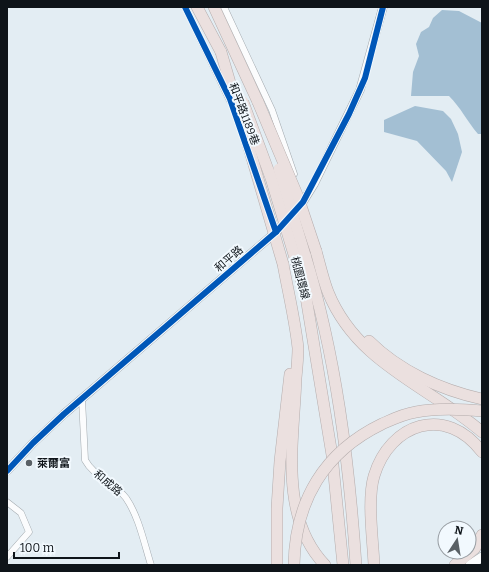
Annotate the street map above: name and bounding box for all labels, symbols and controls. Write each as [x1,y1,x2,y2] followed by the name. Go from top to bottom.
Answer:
[226,81,262,147] street label: 和平路1189巷
[212,243,246,275] street label: 和平路
[288,255,312,301] street label: 桃園環線
[37,457,70,470] place label: 萊爾富
[24,458,34,468] marker: 萊爾富
[91,467,125,499] street label: 和成路
[437,520,477,560] north arrow
[453,523,465,538] text: N
[14,534,119,560] scale bar
[20,541,55,555] text: 100 m

